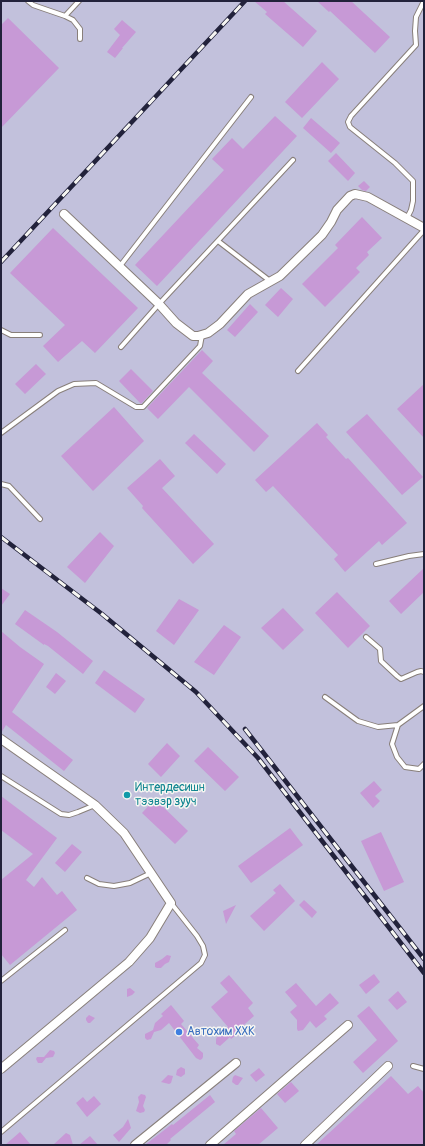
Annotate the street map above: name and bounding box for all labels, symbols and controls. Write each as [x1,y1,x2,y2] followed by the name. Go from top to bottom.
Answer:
[135,781,205,809] place label: Интердесишн тээвэр зууч
[122,790,132,800] marker: Интердесишн тээвэр зууч
[187,1025,255,1039] place label: Автохим ХХК
[174,1027,184,1037] marker: Автохим ХХК

